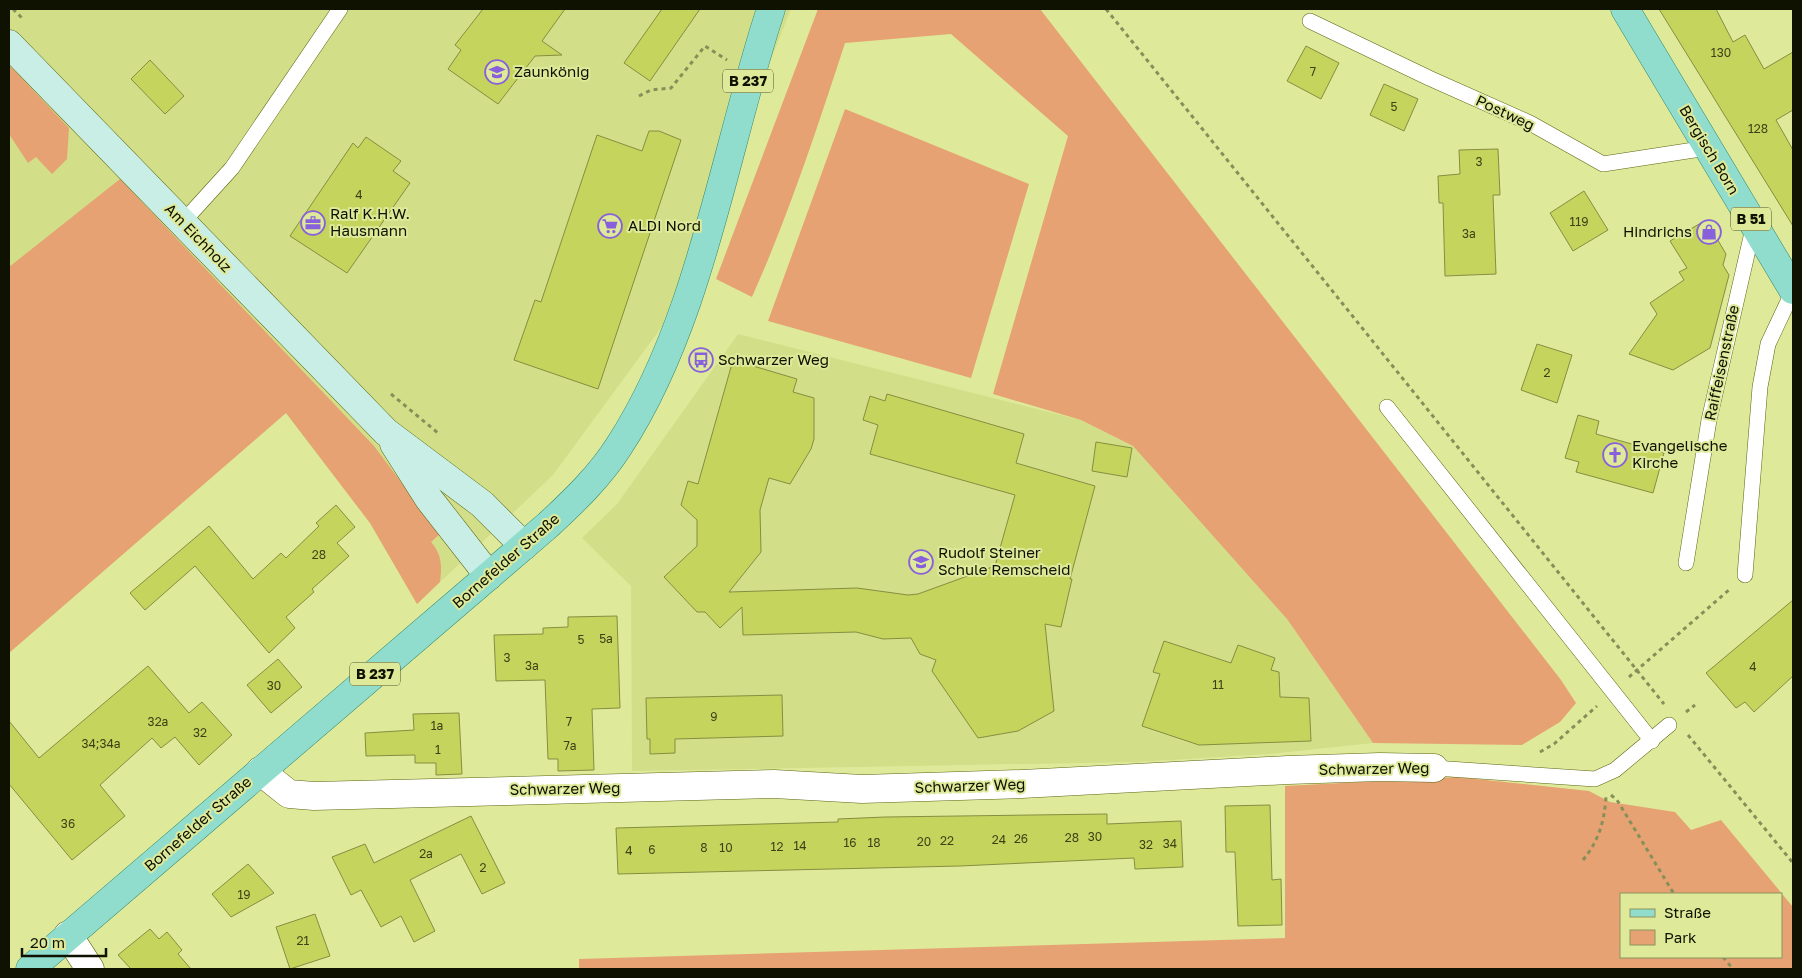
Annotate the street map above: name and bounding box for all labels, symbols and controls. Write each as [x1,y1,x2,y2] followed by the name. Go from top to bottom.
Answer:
[1711,45,1731,60] house number: 130
[484,59,510,85] school or university icon: Zaunkönig
[514,62,589,80] place label: Zaunkönig
[1310,64,1316,79] house number: 7
[723,70,773,92] road number: B 237
[1473,91,1538,134] street label: Postweg
[1391,99,1398,114] house number: 5
[1676,102,1744,197] street label: Bergisch Born
[1748,121,1768,136] house number: 128
[1475,154,1483,169] house number: 3
[355,187,363,202] house number: 4
[162,199,236,276] street label: Am Eichholz
[330,204,410,239] place label: Ralf K.H.W. Hausmann
[1731,208,1771,230] road number: B 51
[300,210,326,236] office icon: Ralf K.H.W. Hausmann
[597,213,623,239] supermarket icon: ALDI Nord
[1570,214,1588,229] house number: 119
[628,216,701,234] place label: ALDI Nord
[1696,219,1722,245] shop icon: Hindrichs
[1623,222,1692,240] place label: Hindrichs
[1462,226,1476,241] house number: 3a
[1700,303,1742,422] street label: Raiffeisenstraße
[688,347,714,373] bus stop icon: Schwarzer Weg
[718,350,829,368] place label: Schwarzer Weg
[1544,365,1551,380] house number: 2
[1632,436,1728,471] place label: Evangelische Kirche
[1602,442,1628,468] church icon: Evangelische Kirche
[448,509,563,612] street label: Bornefelder Straße
[938,543,1071,578] place label: Rudolf Steiner Schule Remscheid
[312,547,326,562] house number: 28
[908,549,934,575] school or university icon: Rudolf Steiner Schule Remscheid
[599,631,613,646] house number: 5a
[578,632,585,647] house number: 5
[503,650,511,665] house number: 3
[525,658,539,673] house number: 3a
[1749,659,1757,674] house number: 4
[350,662,400,686] road number: B 237
[1212,677,1224,692] house number: 11
[267,678,281,693] house number: 30
[710,709,718,724] house number: 9
[148,714,168,729] house number: 32a
[566,714,572,729] house number: 7
[431,718,443,733] house number: 1a
[193,725,207,740] house number: 32
[81,736,121,751] house number: 34;34a
[563,738,577,753] house number: 7a
[435,742,441,757] house number: 1
[1318,758,1430,778] street label: Schwarzer Weg
[140,772,255,875] street label: Bornefelder Straße
[914,774,1026,796] street label: Schwarzer Weg
[509,778,621,798] street label: Schwarzer Weg
[61,816,75,831] house number: 36
[1088,829,1102,844] house number: 30
[1065,830,1079,845] house number: 28
[1014,831,1028,846] house number: 26
[992,832,1006,847] house number: 24
[940,833,954,848] house number: 22
[917,834,931,849] house number: 20
[843,835,857,850] house number: 16
[867,835,881,850] house number: 18
[1163,836,1177,851] house number: 34
[1139,837,1153,852] house number: 32
[793,838,807,853] house number: 14
[771,839,783,854] house number: 12
[700,840,708,855] house number: 8
[719,840,733,855] house number: 10
[648,842,656,857] house number: 6
[625,843,633,858] house number: 4
[419,846,433,861] house number: 2a
[480,860,487,875] house number: 2
[237,887,251,902] house number: 19
[1620,893,1782,958] legend
[1664,903,1711,921] text: Straße
[22,926,106,958] scale bar
[1664,928,1697,946] text: Park
[30,933,65,951] text: 20 m
[297,933,310,948] house number: 21

